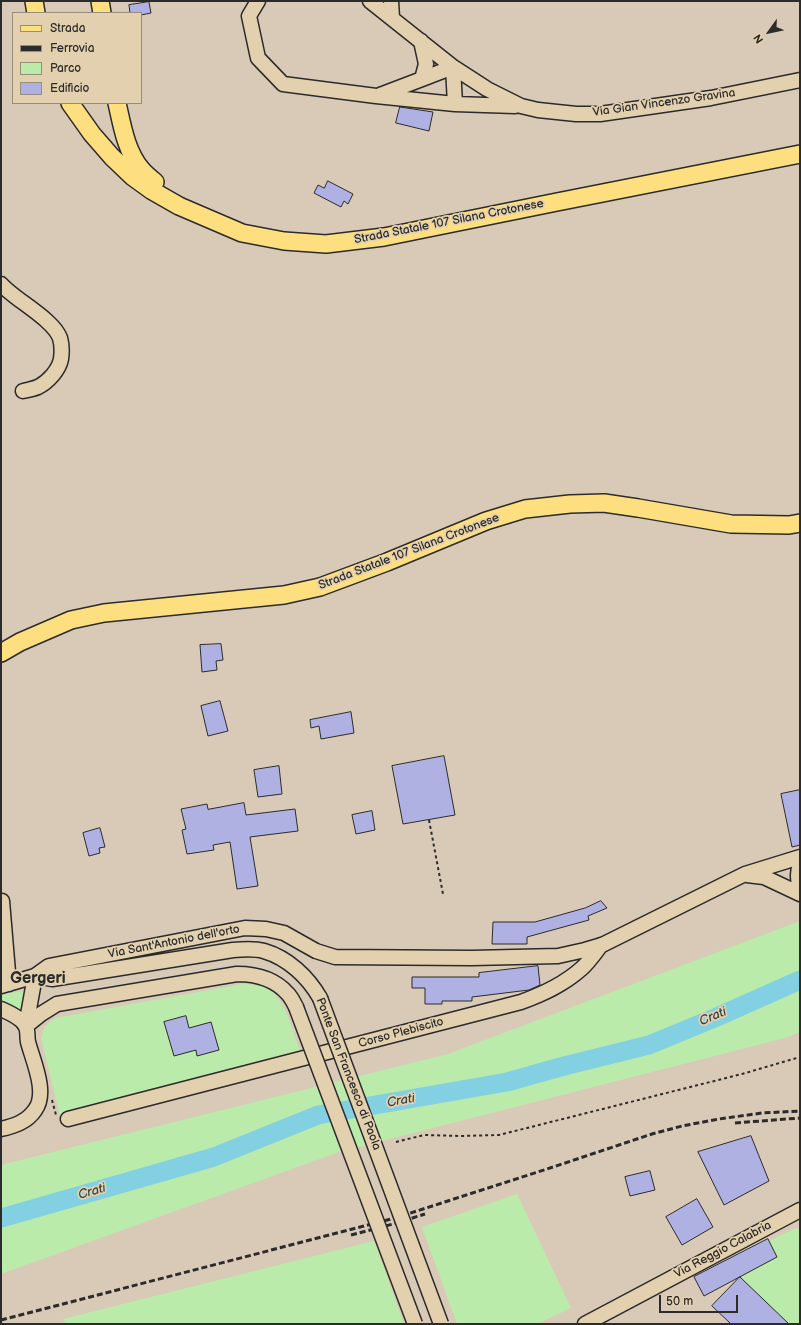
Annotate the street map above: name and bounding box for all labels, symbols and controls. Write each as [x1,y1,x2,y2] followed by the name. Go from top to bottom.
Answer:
[12,12,142,104] legend
[749,12,789,52] north arrow
[50,21,86,36] text: Strada
[751,32,766,46] text: N
[50,41,94,56] text: Ferrovia
[50,61,81,76] text: Parco
[50,81,89,96] text: Edificio
[592,86,736,120] street label: Via Gian Vincenzo Gravina
[353,197,545,247] street label: Strada Statale 107 Silana Crotonese
[316,511,502,593] street label: Strada Statale 107 Silana Crotonese
[107,922,241,962] street label: Via Sant'Antonio dell'orto
[10,969,66,989] district label: Gergeri
[312,996,384,1152] street label: Ponte San Francesco di Paola
[697,1004,729,1030] water label: Crati
[357,1015,445,1051] street label: Corso Plebiscito
[386,1091,416,1111] water label: Crati
[76,1181,108,1203] water label: Crati
[672,1218,774,1282] street label: Via Reggio Calabria
[661,1287,740,1313] scale bar
[666,1294,693,1309] text: 50 m

